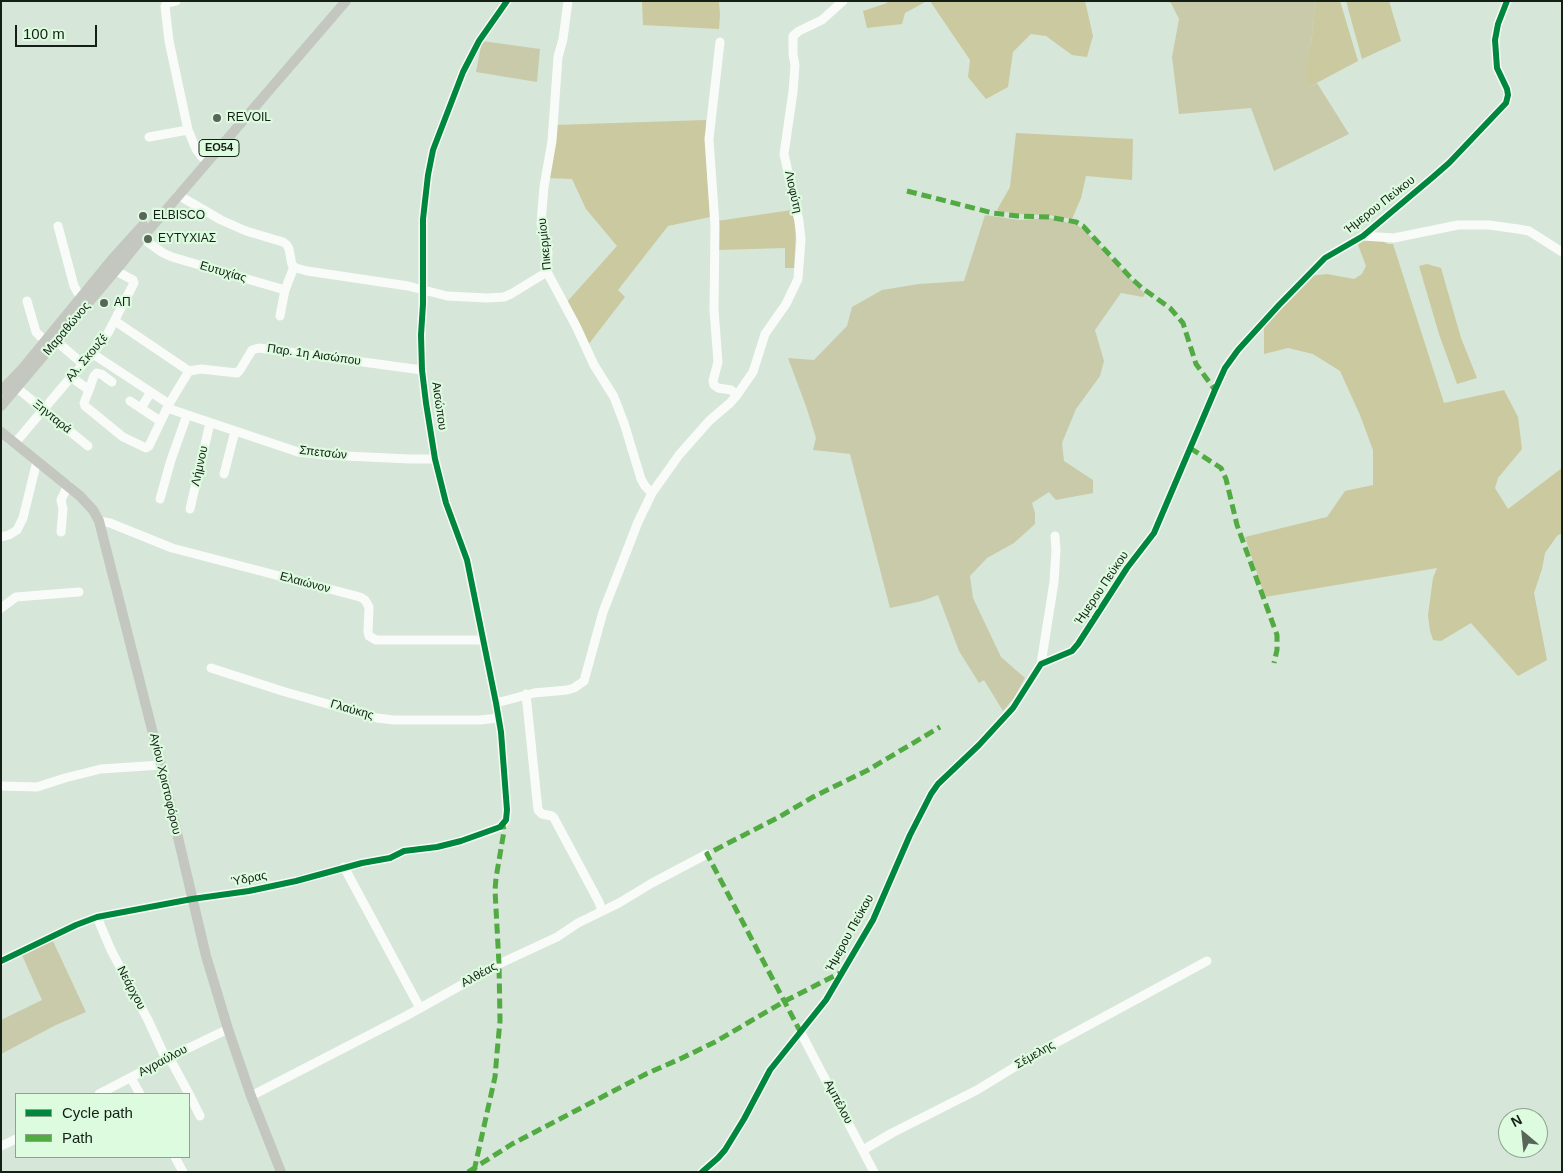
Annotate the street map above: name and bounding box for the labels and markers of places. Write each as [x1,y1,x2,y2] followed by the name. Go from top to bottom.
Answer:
[227,111,271,125] place label: REVOIL
[211,112,223,124] marker: REVOIL
[153,209,205,223] place label: ELBISCO
[137,210,149,222] marker: ELBISCO
[158,232,216,246] place label: ΕΥΤΥΧΙΑΣ
[142,233,154,245] marker: ΕΥΤΥΧΙΑΣ
[114,296,131,310] place label: ΑΠ
[98,297,110,309] marker: ΑΠ

